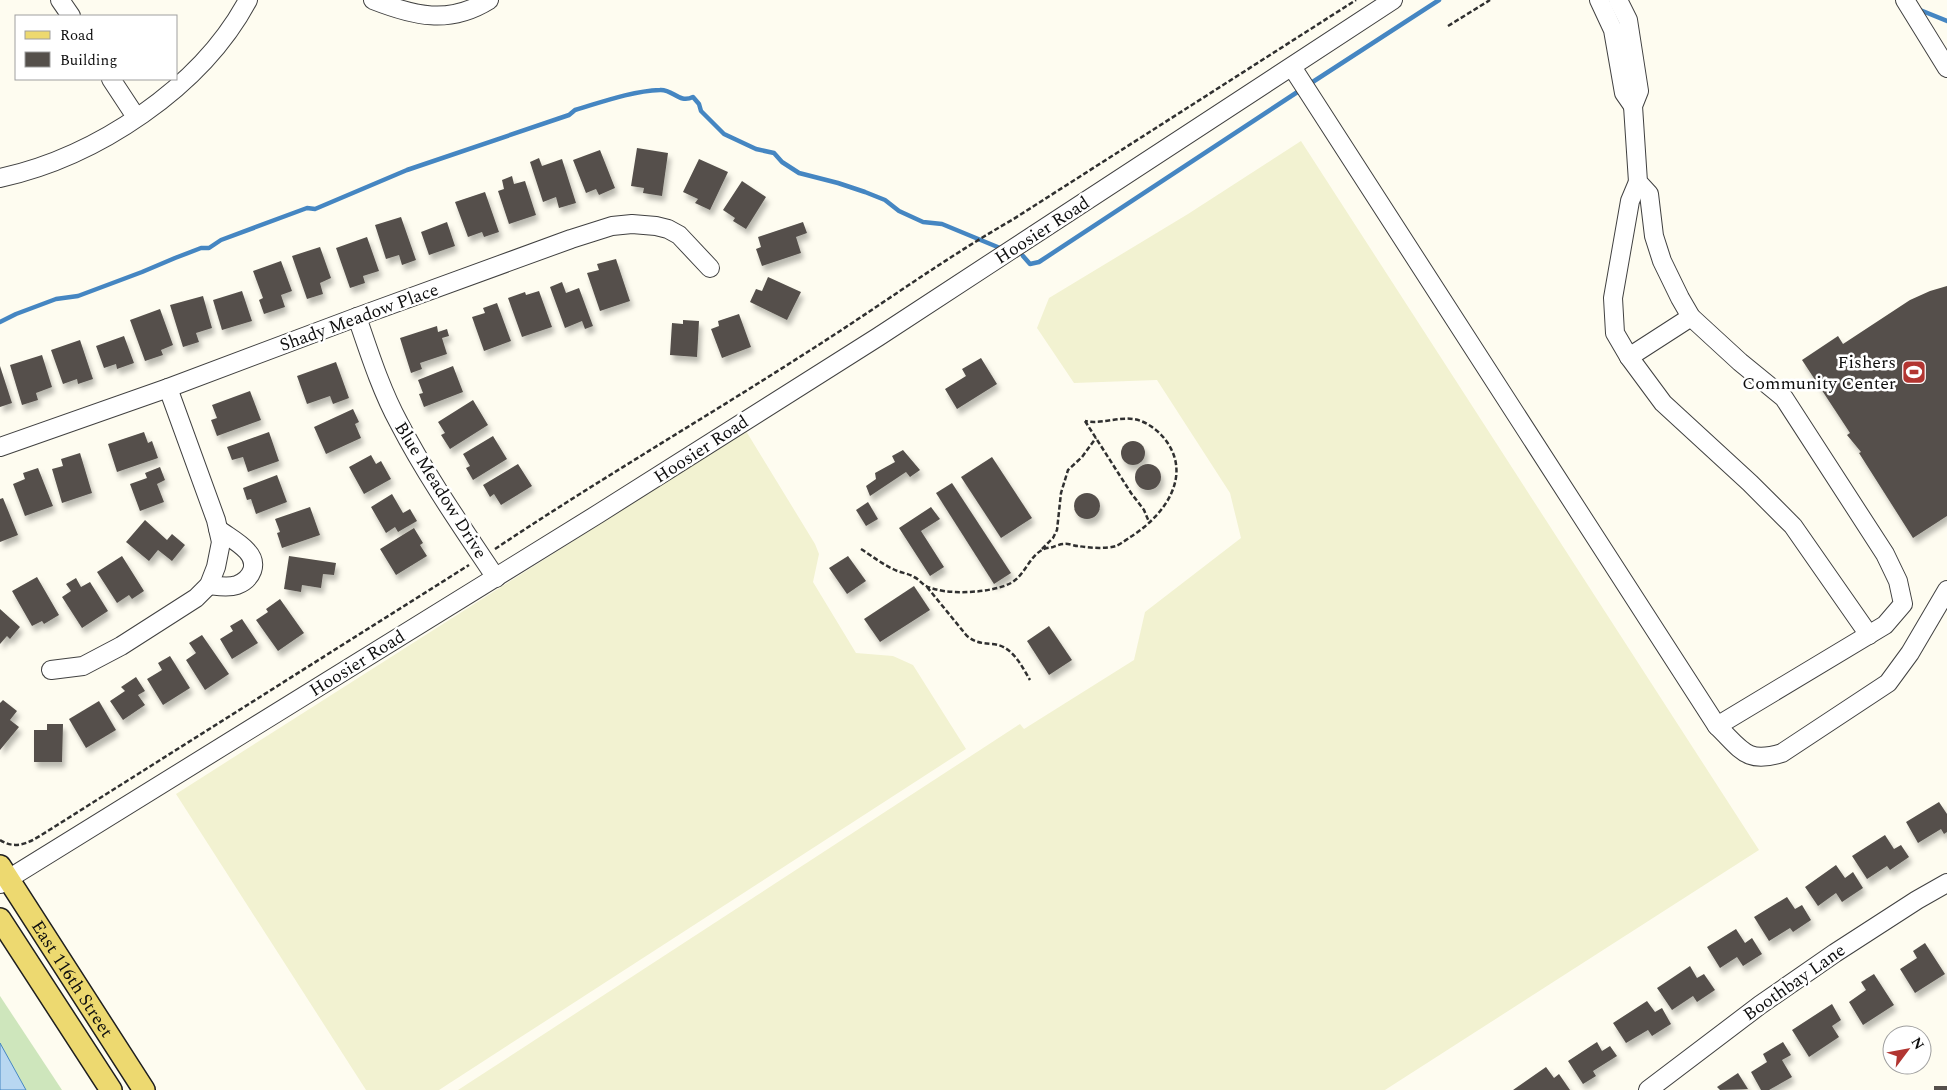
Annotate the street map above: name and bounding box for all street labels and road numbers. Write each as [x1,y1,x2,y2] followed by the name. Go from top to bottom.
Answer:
[989,190,1095,271] street label: Hoosier Road
[276,276,443,359] street label: Shady Meadow Place
[648,409,754,490] street label: Hoosier Road
[388,417,494,564] street label: Blue Meadow Drive
[304,623,410,704] street label: Hoosier Road
[24,915,120,1043] street label: East 116th Street
[1738,937,1851,1028] street label: Boothbay Lane

